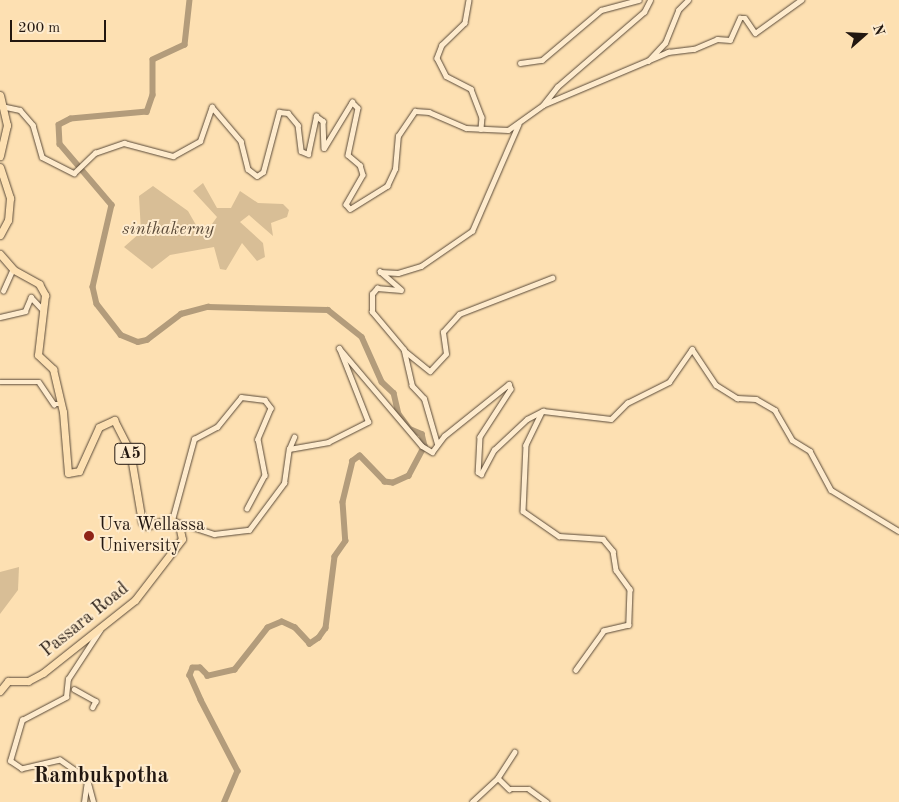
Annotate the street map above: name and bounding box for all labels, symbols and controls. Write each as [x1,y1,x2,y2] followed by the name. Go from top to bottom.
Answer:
[12,10,109,42] scale bar
[839,10,889,60] north arrow
[18,21,60,36] text: 200 m
[870,23,887,37] text: N
[122,218,214,240] park label: sinthakerny
[114,440,146,468] road number: A5
[99,515,205,558] place label: Uva Wellassa University
[83,530,95,542] marker: Uva Wellassa University
[37,578,133,662] street label: Passara Road
[33,764,169,790] district label: Rambukpotha

